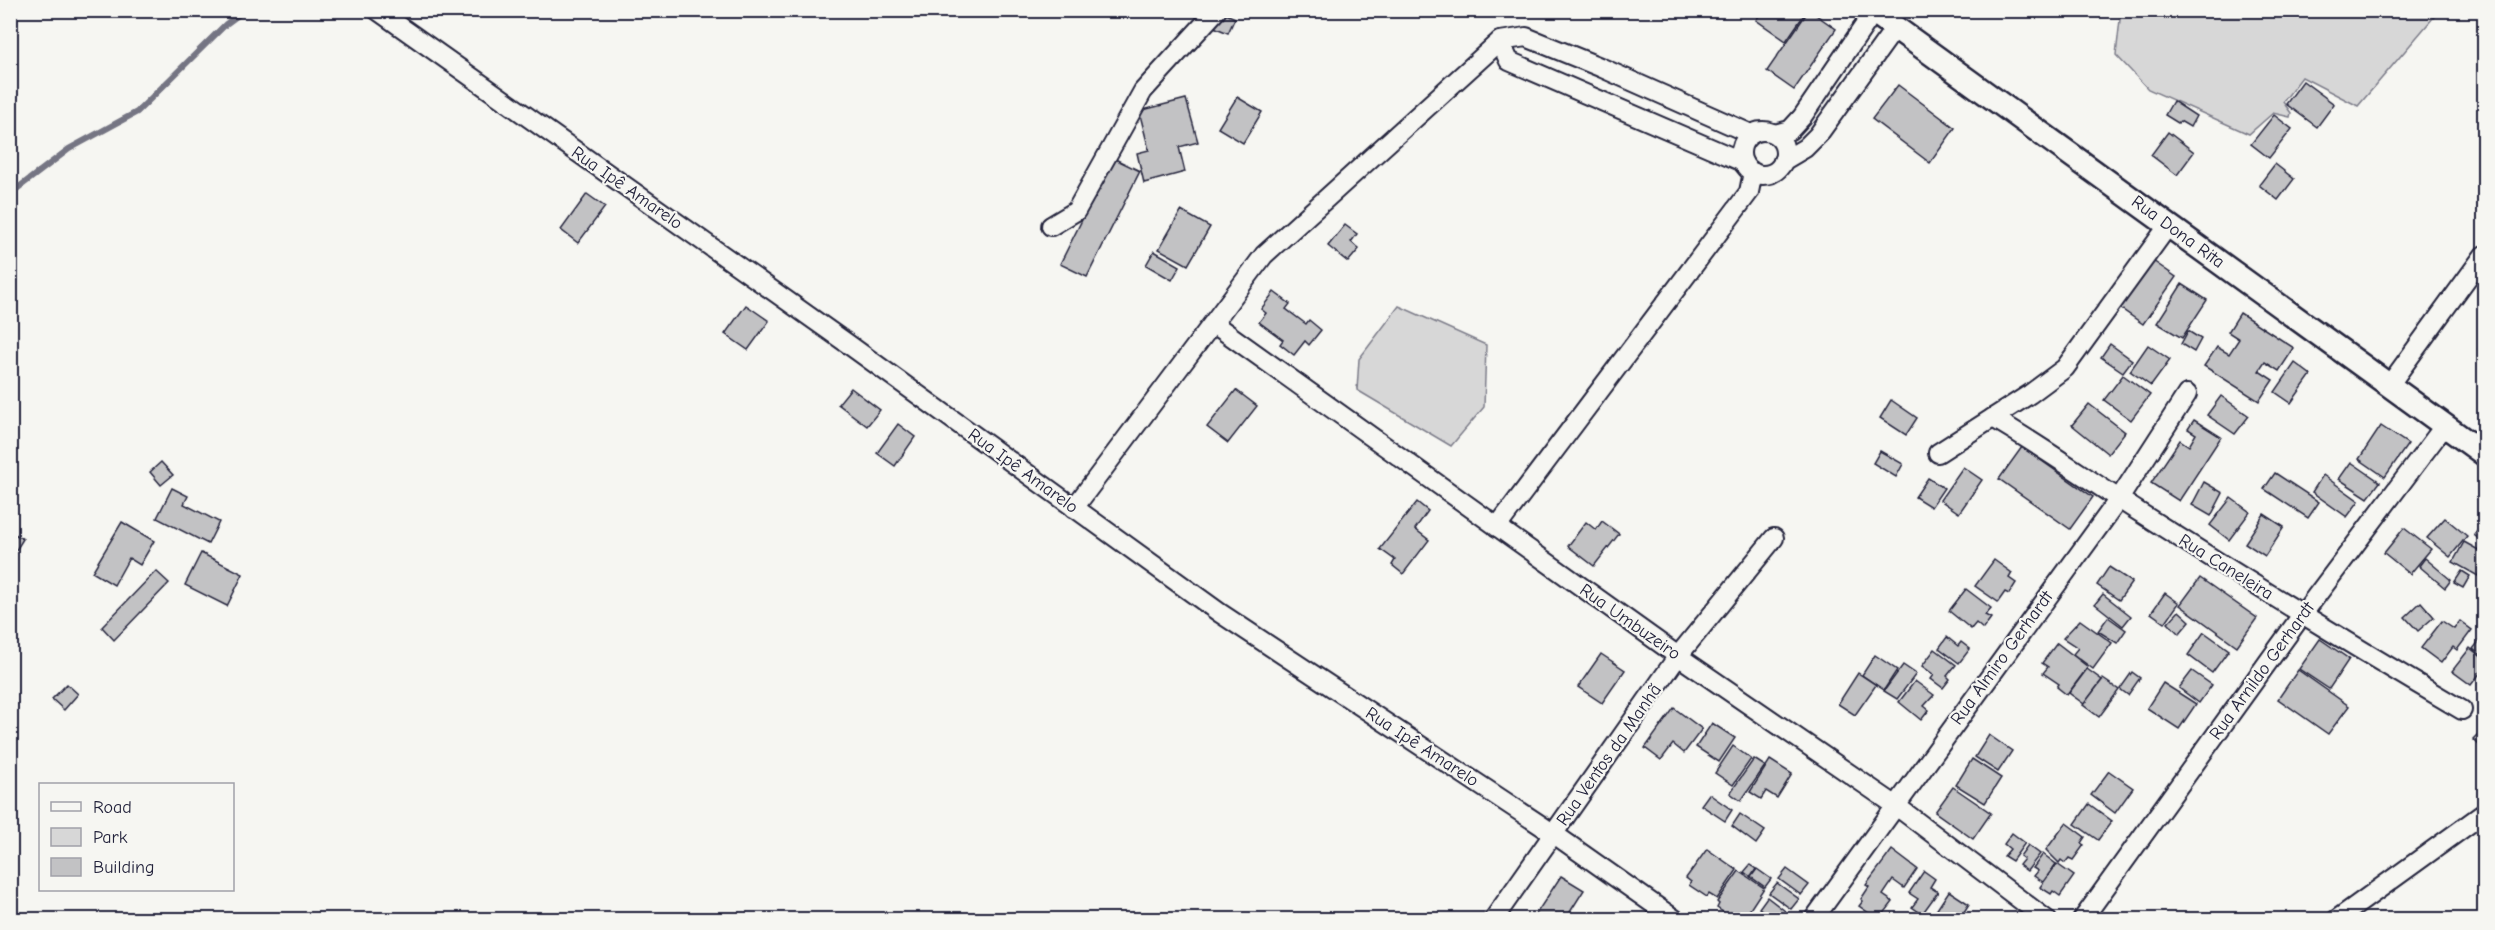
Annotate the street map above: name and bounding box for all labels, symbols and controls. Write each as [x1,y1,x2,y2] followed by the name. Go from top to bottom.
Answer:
[567,142,687,234] street label: Rua Ipê Amarelo
[2127,191,2229,273] street label: Rua Dona Rita
[964,424,1082,518] street label: Rua Ipê Amarelo
[2175,530,2277,604] street label: Rua Caneleira
[1576,579,1684,665] street label: Rua Umbuzeiro
[1946,586,2058,729] street label: Rua Almiro Gerhardt
[2205,597,2320,744] street label: Rua Arnildo Gerhardt
[1552,680,1666,830] street label: Rua Ventos da Manhã
[1361,703,1483,791] street label: Rua Ipê Amarelo
[39,783,234,891] legend
[93,797,132,818] text: Road
[93,827,128,848] text: Park
[93,857,155,878] text: Building

